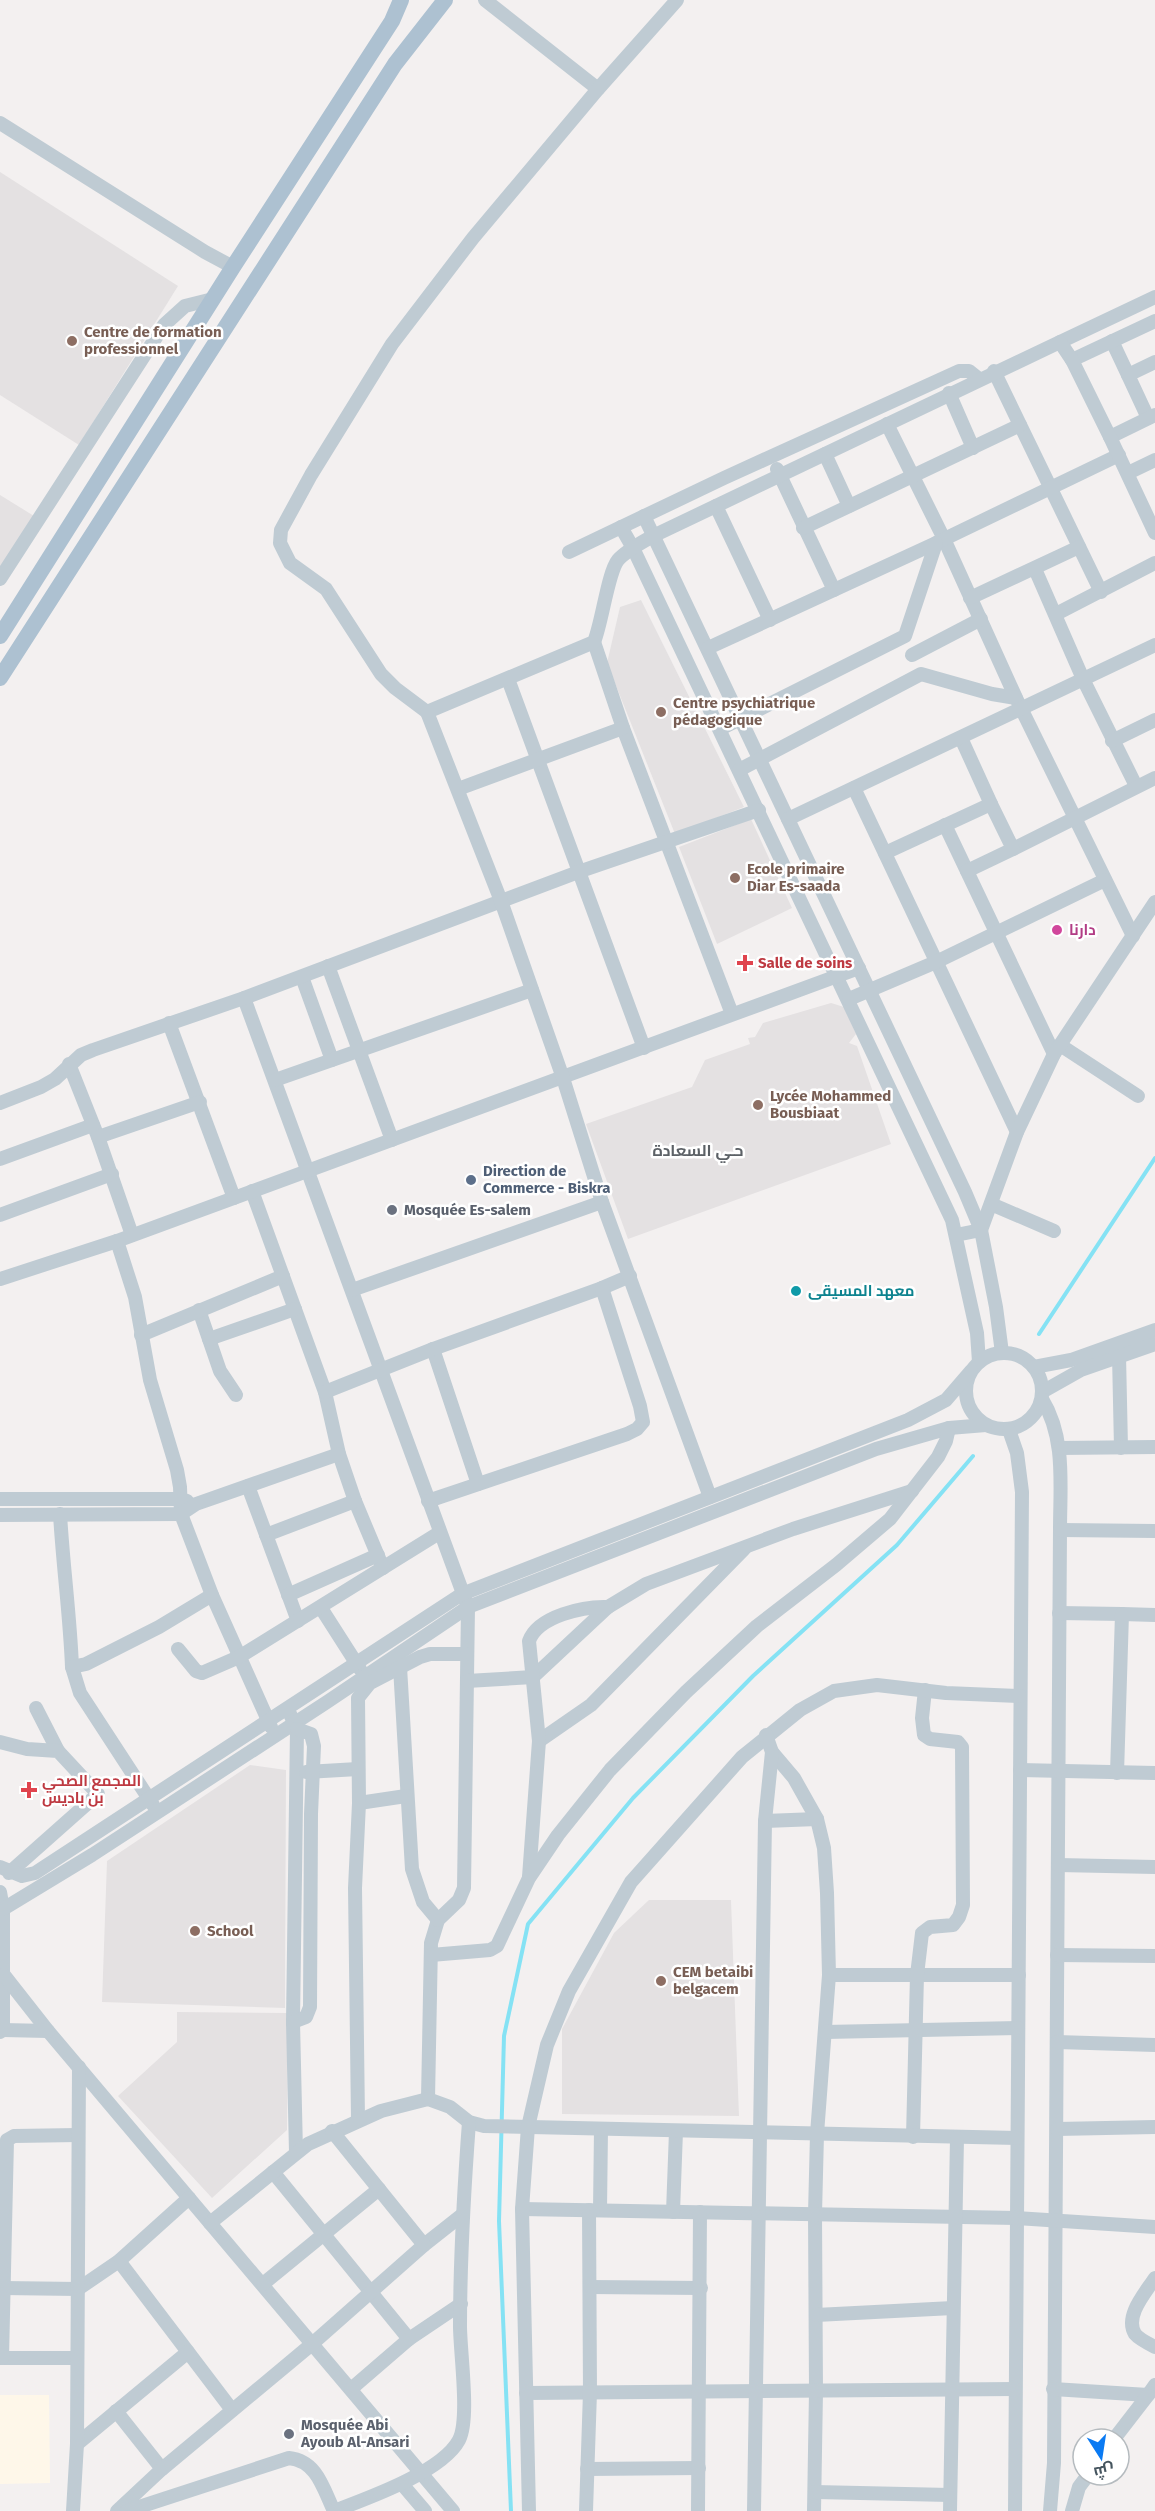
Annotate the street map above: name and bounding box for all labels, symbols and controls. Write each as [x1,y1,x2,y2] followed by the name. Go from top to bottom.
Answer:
[84,323,222,358] place label: Centre de formation professionnel
[65,334,79,348] marker: Centre de formation professionnel
[673,694,815,729] place label: Centre psychiatrique pédagogique
[654,705,668,719] marker: Centre psychiatrique pédagogique
[747,860,845,895] place label: Ecole primaire Diar Es-saada
[728,871,742,885] marker: Ecole primaire Diar Es-saada
[1069,921,1096,939] place label: دارنا
[1050,923,1064,937] marker: دارنا
[736,954,754,972] marker: Salle de soins
[758,954,852,972] place label: Salle de soins
[770,1087,891,1122] place label: Lycée Mohammed Bousbiaat
[751,1098,765,1112] marker: Lycée Mohammed Bousbiaat
[652,1141,744,1163] district label: حـي السعادة
[483,1162,610,1197] place label: Direction de Commerce - Biskra
[464,1173,478,1187] marker: Direction de Commerce - Biskra
[404,1201,531,1219] place label: Mosquée Es-salem
[385,1203,399,1217] marker: Mosquée Es-salem
[808,1282,914,1300] place label: معهد المسيقى
[789,1284,803,1298] marker: معهد المسيقى
[42,1772,141,1807] place label: المجمع الصحي بن باديس
[20,1781,38,1799] marker: المجمع الصحي بن باديس
[207,1922,254,1940] place label: School
[188,1924,202,1938] marker: School
[673,1963,753,1998] place label: CEM betaibi belgacem
[654,1974,668,1988] marker: CEM betaibi belgacem
[300,2416,410,2451] place label: Mosquée Abi Ayoub Al-Ansari
[282,2427,296,2441] marker: Mosquée Abi Ayoub Al-Ansari
[1071,2427,1131,2487] north arrow
[1092,2460,1116,2483] text: ش

